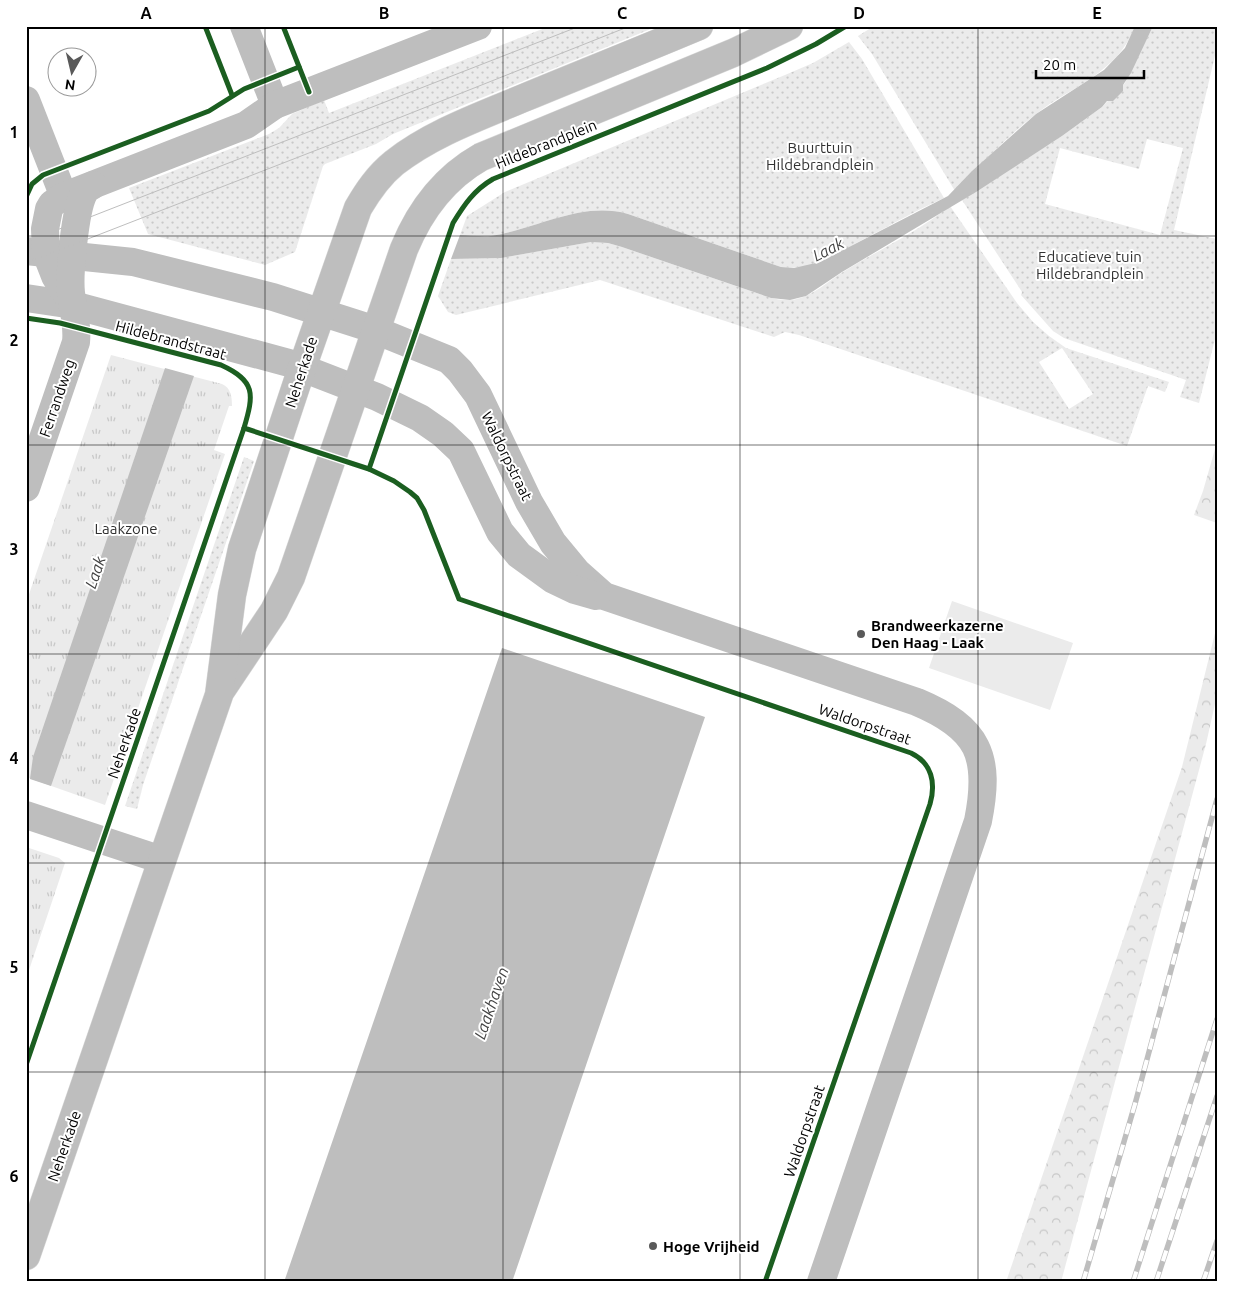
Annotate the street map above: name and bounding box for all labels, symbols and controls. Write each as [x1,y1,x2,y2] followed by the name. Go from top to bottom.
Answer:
[140,4,152,22] text: A
[379,4,389,22] text: B
[617,4,627,22] text: C
[853,4,865,22] text: D
[1092,4,1102,22] text: E
[48,48,98,98] north arrow
[1036,48,1143,80] scale bar
[1043,56,1076,73] text: 20 m
[64,76,76,94] text: N
[493,116,599,172] street label: Hildebrandplein
[9,123,19,141] text: 1
[766,139,874,173] park label: Buurttuin Hildebrandplein
[809,233,847,264] water label: Laak
[1036,248,1144,282] park label: Educatieve tuin Hildebrandplein
[114,317,228,363] street label: Hildebrandstraat
[9,331,19,349] text: 2
[282,334,320,410] street label: Neherkade
[36,357,78,439] street label: Ferrandweg
[478,409,536,503] street label: Waldorpstraat
[94,520,158,537] park label: Laakzone
[9,540,19,558] text: 3
[81,553,109,590] water label: Laak
[871,617,1004,651] place label: Brandweerkazerne Den Haag - Laak
[855,628,867,640] marker: Brandweerkazerne Den Haag - Laak
[817,700,914,748] street label: Waldorpstraat
[104,705,144,781] street label: Neherkade
[9,749,19,767] text: 4
[9,958,19,976] text: 5
[470,965,512,1041] water label: Laakhaven
[780,1082,828,1179] street label: Waldorpstraat
[44,1108,84,1184] street label: Neherkade
[9,1167,19,1185] text: 6
[663,1238,760,1255] place label: Hoge Vrijheid
[647,1240,659,1252] marker: Hoge Vrijheid

